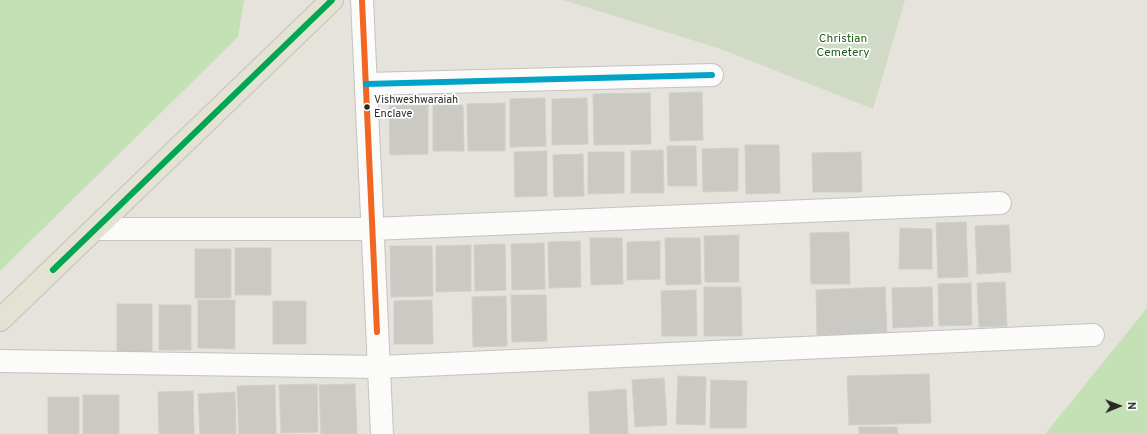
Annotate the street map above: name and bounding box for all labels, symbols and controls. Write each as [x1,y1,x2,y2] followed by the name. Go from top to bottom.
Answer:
[816,33,870,61] park label: Christian Cemetery
[374,94,458,120] place label: Vishweshwaraiah Enclave
[362,102,372,112] marker: Vishweshwaraiah Enclave
[1099,386,1139,426] north arrow
[1124,402,1138,410] text: N

